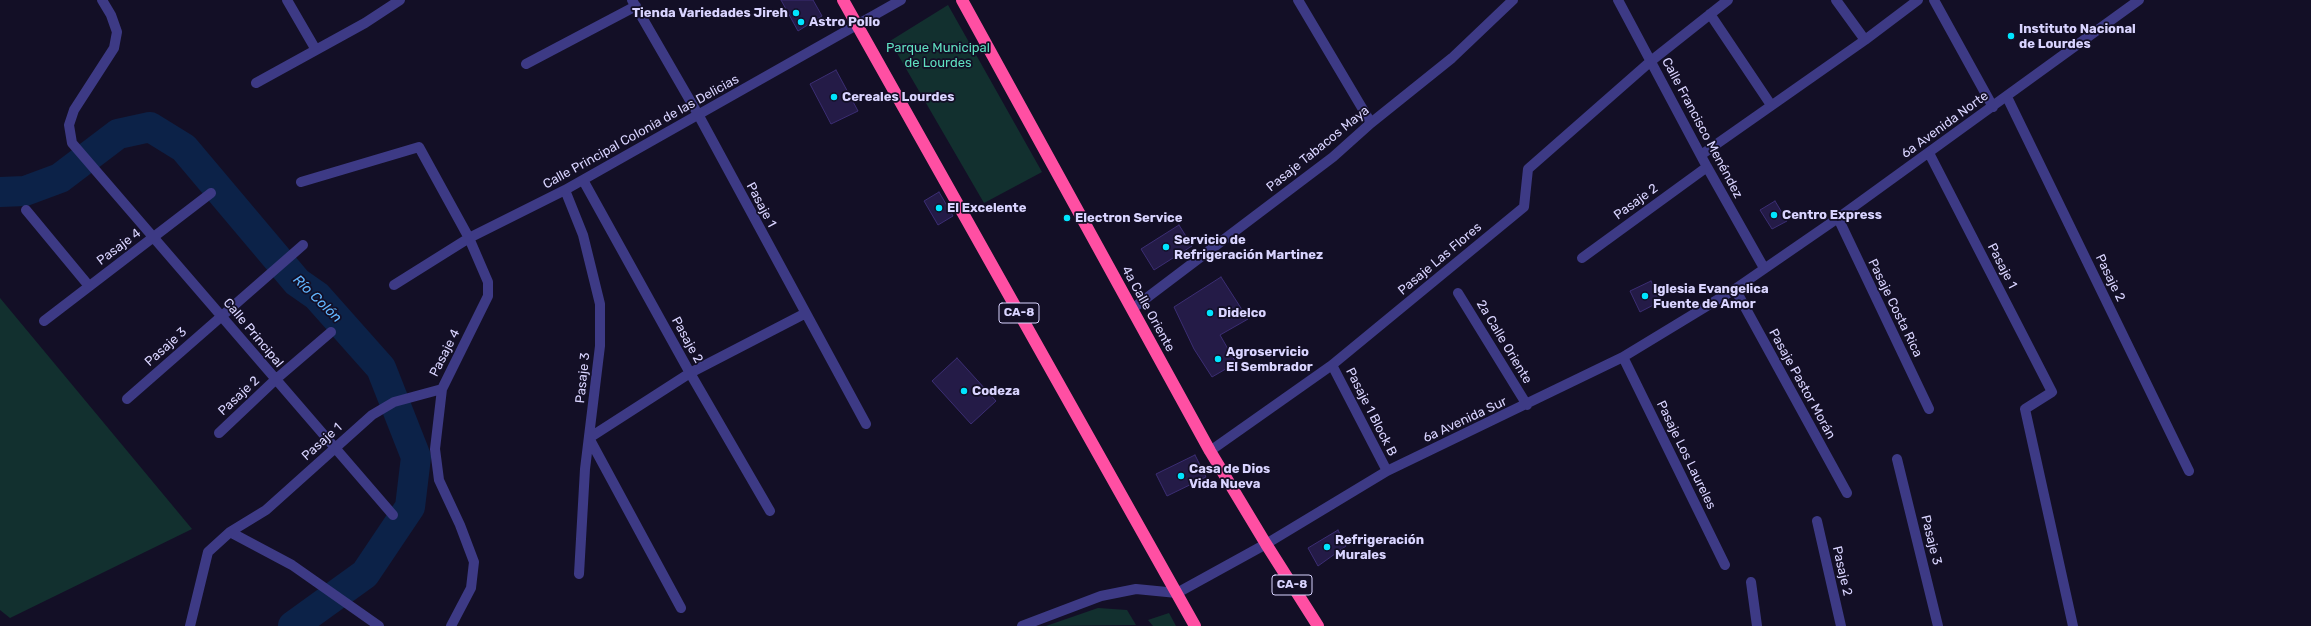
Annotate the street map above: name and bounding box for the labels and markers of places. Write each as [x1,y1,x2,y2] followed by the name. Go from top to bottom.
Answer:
[632,5,788,21] place label: Tienda Variedades Jireh
[791,8,801,18] marker: Tienda Variedades Jireh
[809,14,880,30] place label: Astro Pollo
[796,17,806,27] marker: Astro Pollo
[2019,21,2136,52] place label: Instituto Nacional de Lourdes
[2006,31,2016,41] marker: Instituto Nacional de Lourdes
[842,89,954,105] place label: Cereales Lourdes
[829,92,839,102] marker: Cereales Lourdes
[947,200,1026,216] place label: El Excelente
[934,203,944,213] marker: El Excelente
[1782,207,1882,223] place label: Centro Express
[1075,210,1182,226] place label: Electron Service
[1769,210,1779,220] marker: Centro Express
[1062,213,1072,223] marker: Electron Service
[1174,232,1323,263] place label: Servicio de Refrigeración Martinez
[1161,242,1171,252] marker: Servicio de Refrigeración Martinez
[1653,281,1769,312] place label: Iglesia Evangelica Fuente de Amor
[1640,291,1650,301] marker: Iglesia Evangelica Fuente de Amor
[1218,305,1266,321] place label: Didelco
[1205,308,1215,318] marker: Didelco
[1226,344,1313,375] place label: Agroservicio El Sembrador
[1213,354,1223,364] marker: Agroservicio El Sembrador
[972,383,1020,399] place label: Codeza
[959,386,969,396] marker: Codeza
[1189,461,1270,492] place label: Casa de Dios Vida Nueva
[1176,471,1186,481] marker: Casa de Dios Vida Nueva
[1335,532,1424,563] place label: Refrigeración Murales
[1322,542,1332,552] marker: Refrigeración Murales

